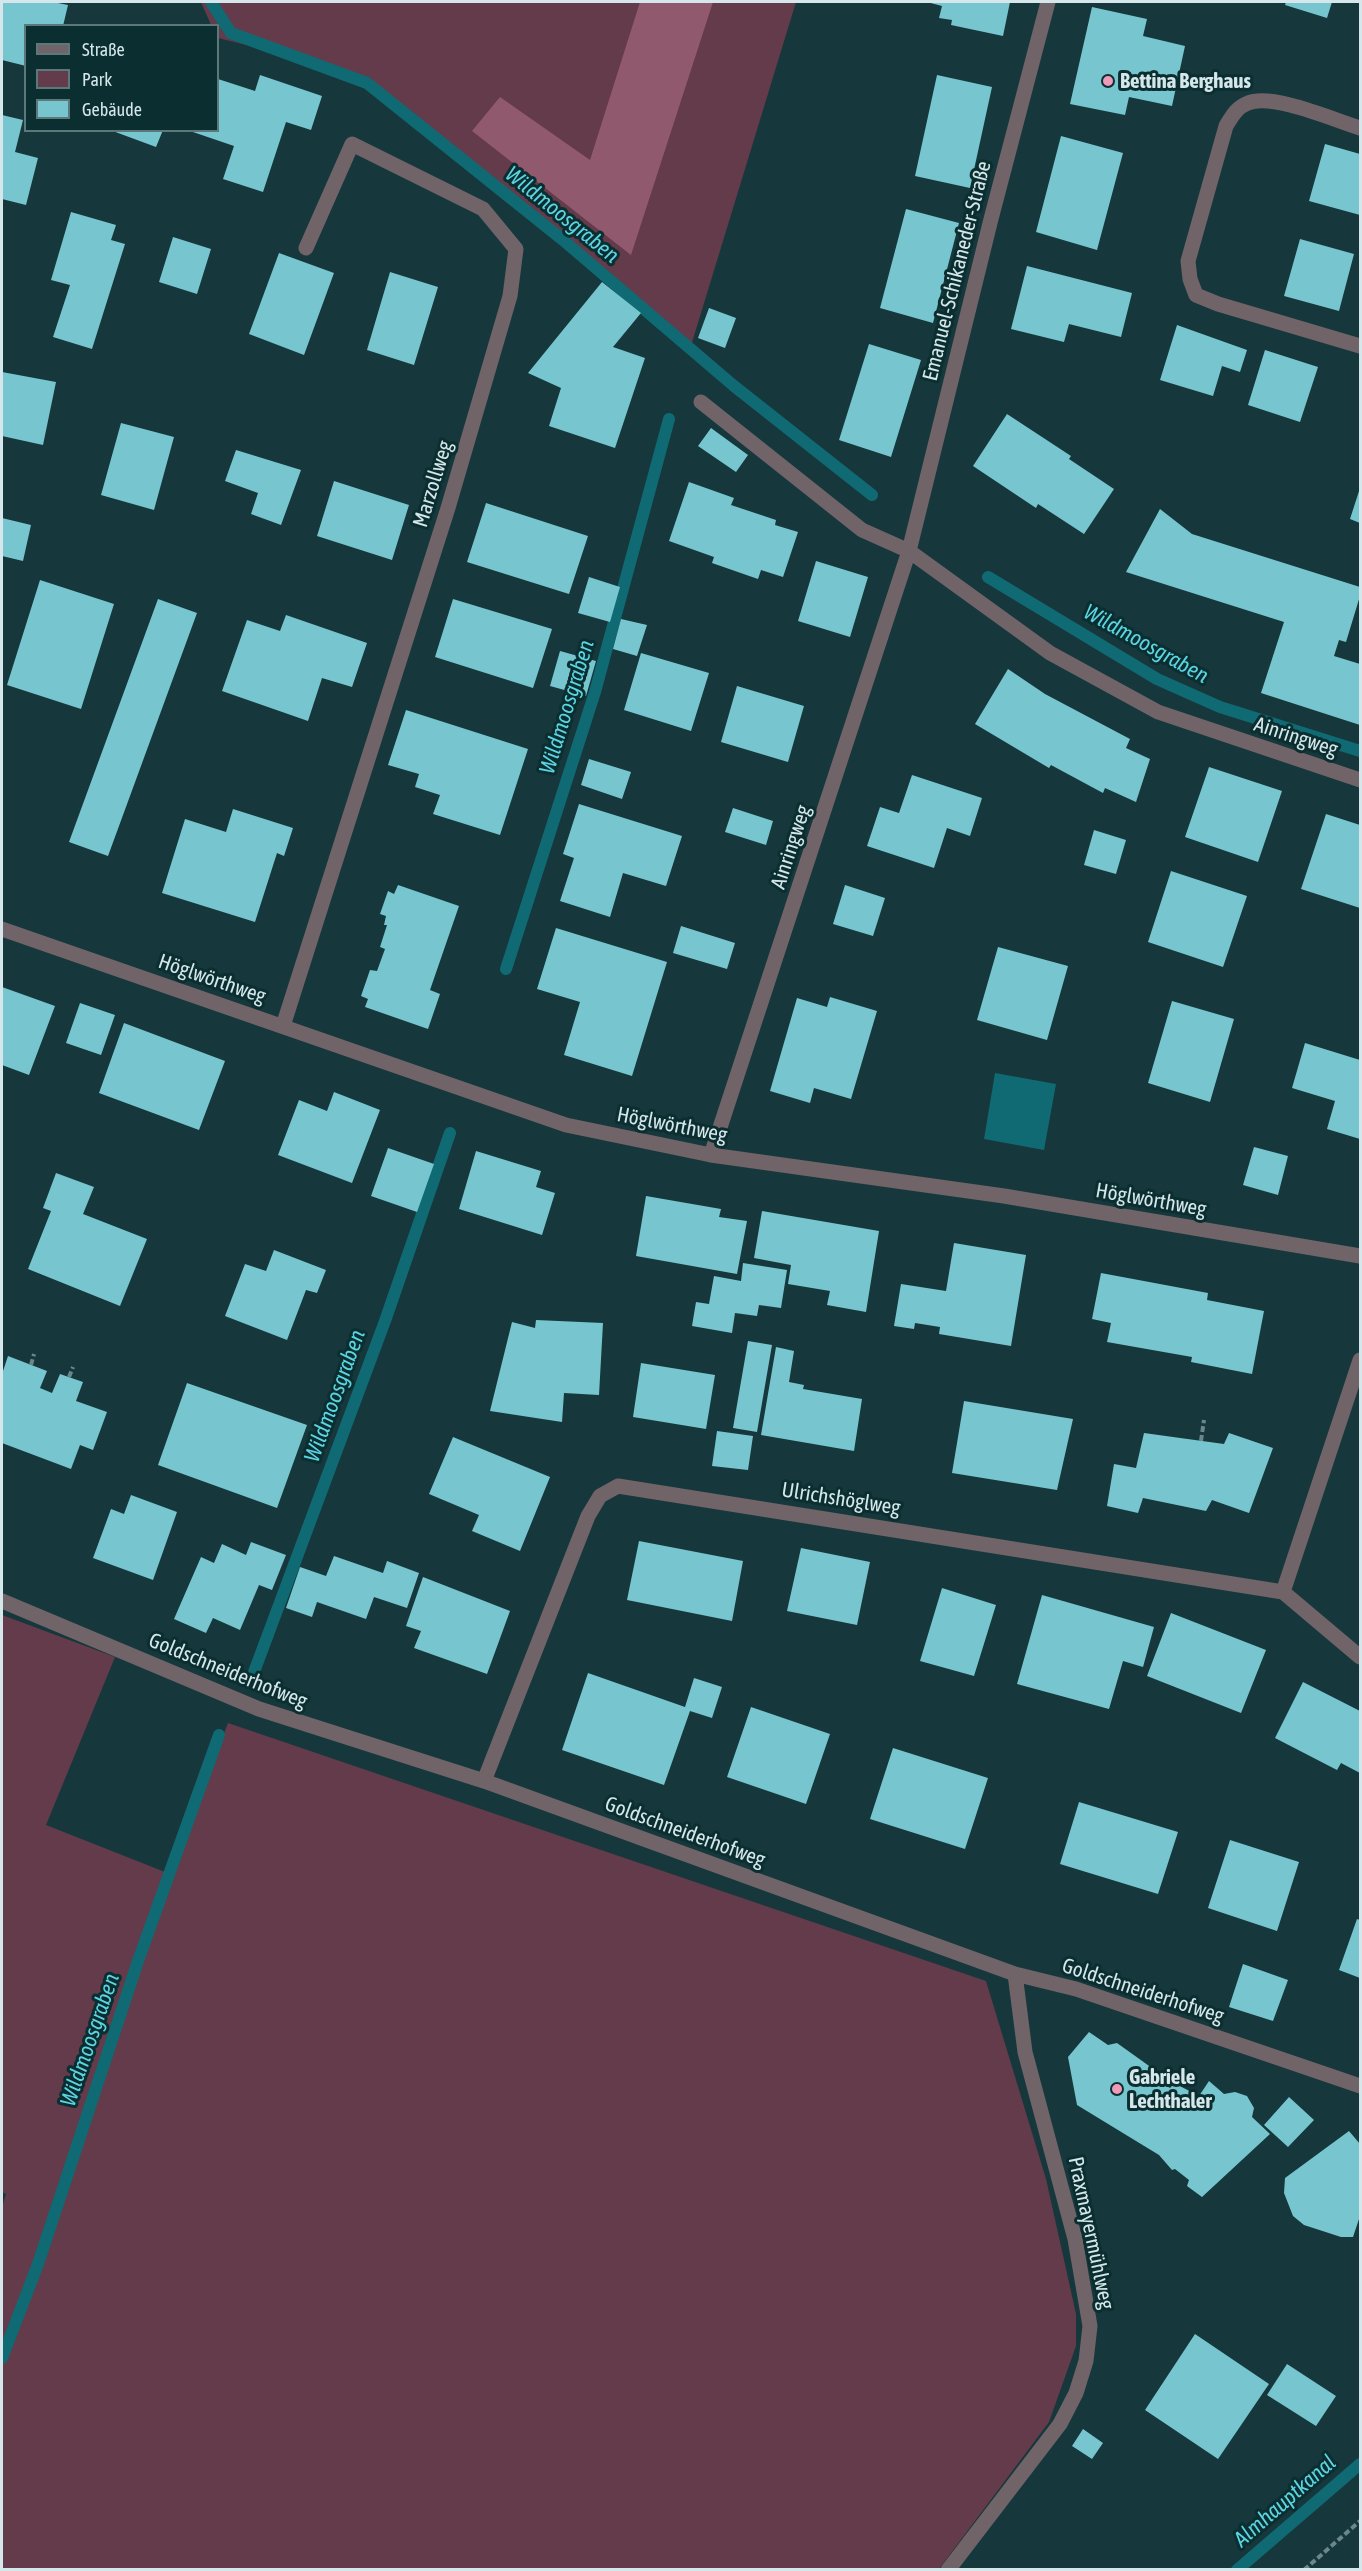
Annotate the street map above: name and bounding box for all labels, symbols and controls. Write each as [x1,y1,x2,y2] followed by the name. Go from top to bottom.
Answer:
[24,24,219,132] legend
[82,39,125,60] text: Straße
[1120,68,1251,94] place label: Bettina Berghaus
[82,69,112,90] text: Park
[1101,74,1115,88] marker: Bettina Berghaus
[82,99,142,120] text: Gebäude
[918,159,996,383] street label: Emanuel-Schikaneder-Straße
[500,161,624,269] water label: Wildmoosgraben
[408,438,458,530] street label: Marzollweg
[1079,599,1213,689] water label: Wildmoosgraben
[534,637,600,777] water label: Wildmoosgraben
[1251,712,1341,762] street label: Ainringweg
[766,802,816,892] street label: Ainringweg
[155,949,269,1009] street label: Höglwörthweg
[615,1102,729,1148] street label: Höglwörthweg
[1094,1178,1208,1222] street label: Höglwörthweg
[299,1326,371,1466] water label: Wildmoosgraben
[780,1477,902,1521] street label: Ulrichshöglweg
[145,1628,311,1714] street label: Goldschneiderhofweg
[601,1791,769,1873] street label: Goldschneiderhofweg
[1059,1953,1227,2029] street label: Goldschneiderhofweg
[55,1970,125,2110] water label: Wildmoosgraben
[1129,2064,1212,2114] place label: Gabriele Lechthaler
[1110,2082,1124,2096] marker: Gabriele Lechthaler
[1063,2155,1119,2311] street label: Praxmayermühlweg
[1228,2449,1342,2553] water label: Almhauptkanal

